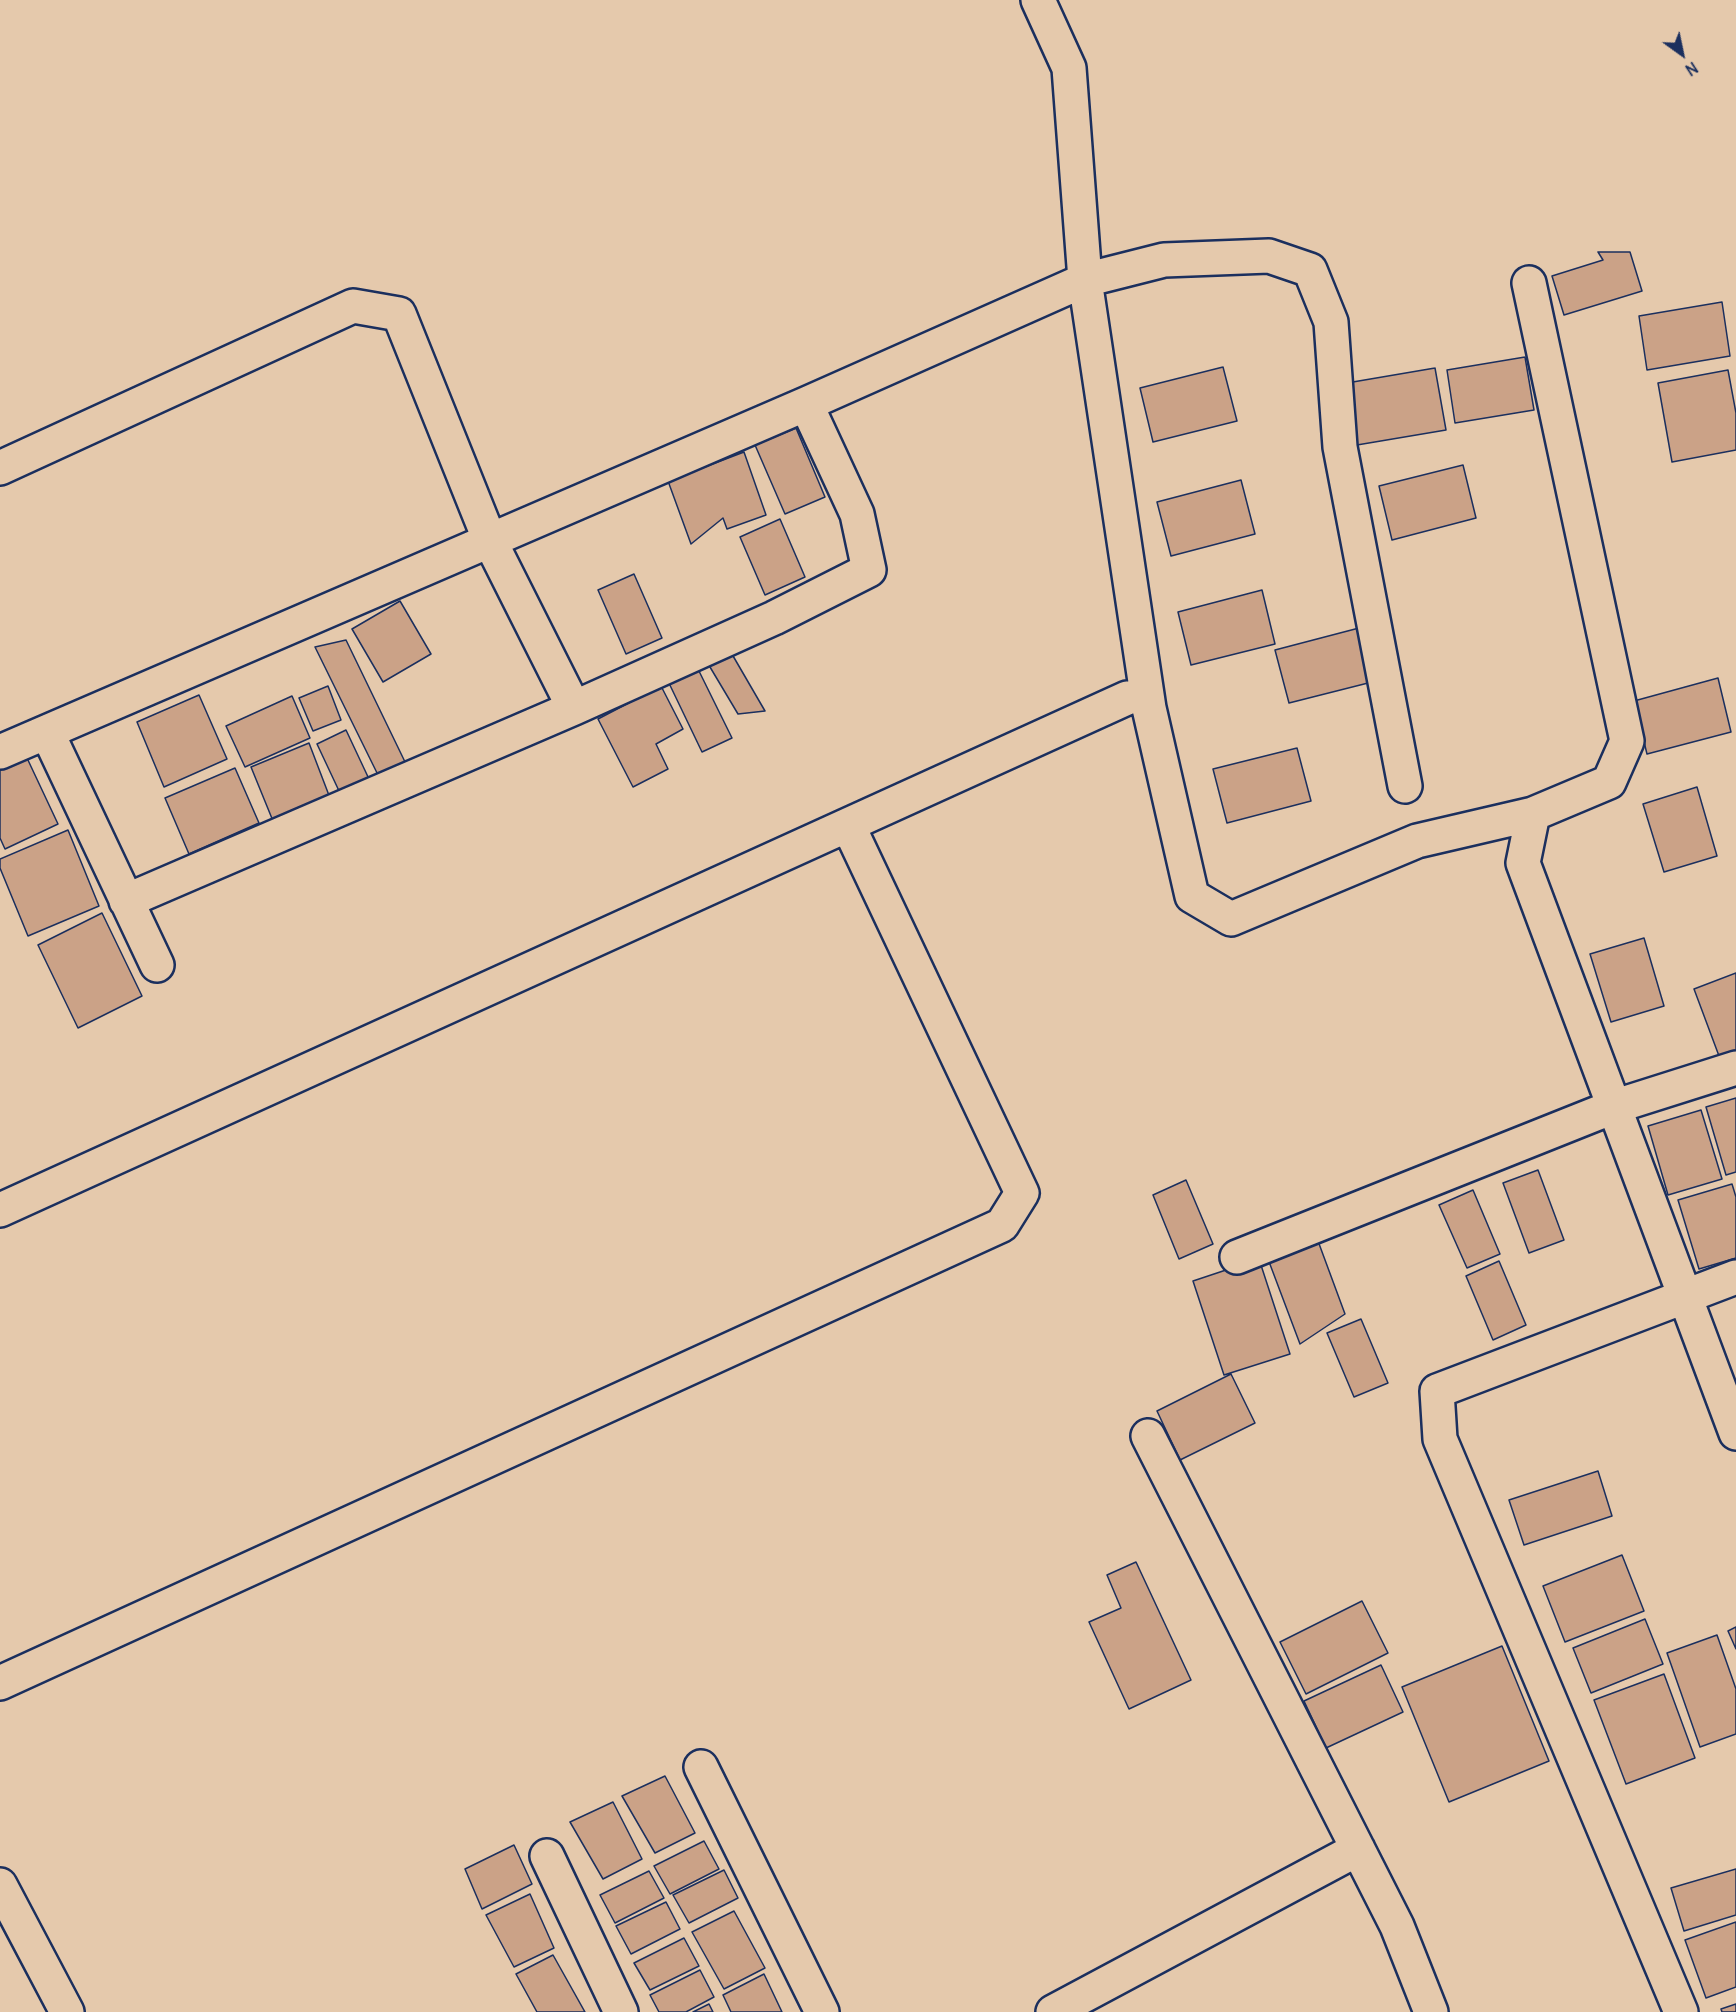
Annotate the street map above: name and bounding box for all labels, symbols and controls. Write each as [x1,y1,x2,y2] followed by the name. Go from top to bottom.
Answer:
[1652,24,1712,84] north arrow
[1682,58,1702,80] text: N

